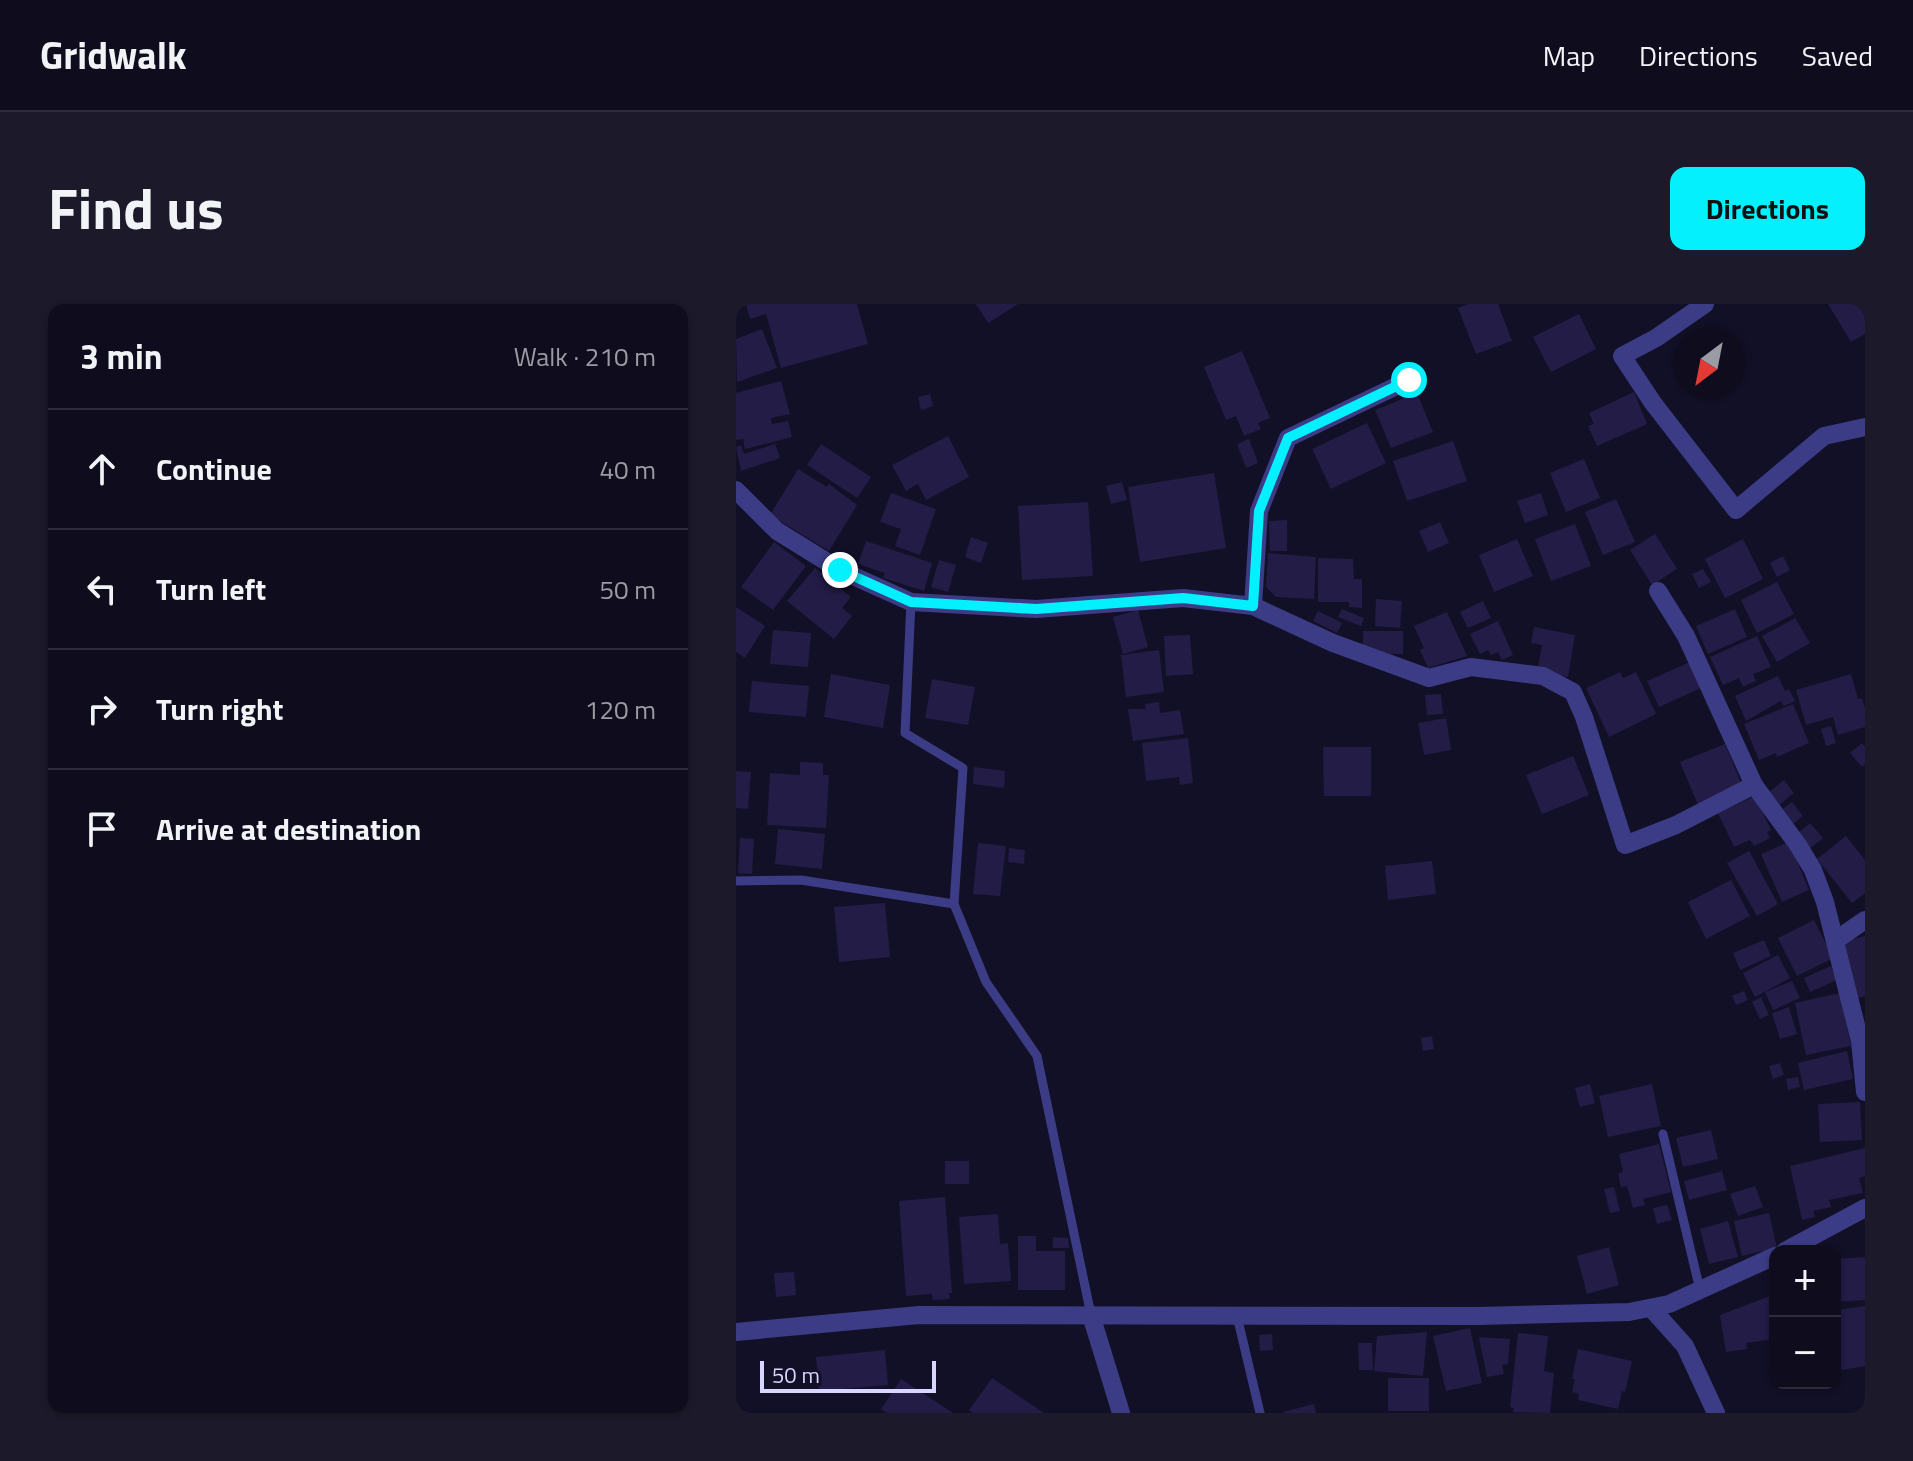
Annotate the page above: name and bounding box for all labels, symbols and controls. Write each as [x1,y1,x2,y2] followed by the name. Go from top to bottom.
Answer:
[40,26,187,84] text: Gridwalk
[1543,34,1595,77] text: Map
[1639,34,1758,77] text: Directions
[1802,34,1873,77] text: Saved
[48,166,224,251] text: Find us
[1670,167,1865,250] button: Directions
[1673,328,1745,400] north arrow
[80,330,163,382] text: 3 min
[514,337,656,376] text: Walk · 210 m
[1391,362,1427,398] route start
[156,446,272,492] text: Continue
[80,447,124,491] icon: ahead
[599,450,656,489] text: 40 m
[822,552,858,588] route end
[156,566,266,612] text: Turn left
[80,567,124,611] icon: left
[599,570,656,609] text: 50 m
[156,686,284,732] text: Turn right
[80,687,124,731] icon: right
[585,690,656,729] text: 120 m
[156,806,421,852] text: Arrive at destination
[80,807,124,851] icon: arrive
[1769,1245,1841,1389] map controls
[1769,1245,1841,1317] button: +
[1769,1317,1841,1389] button: −
[760,1357,936,1393] scale bar
[772,1358,820,1392] text: 50 m

